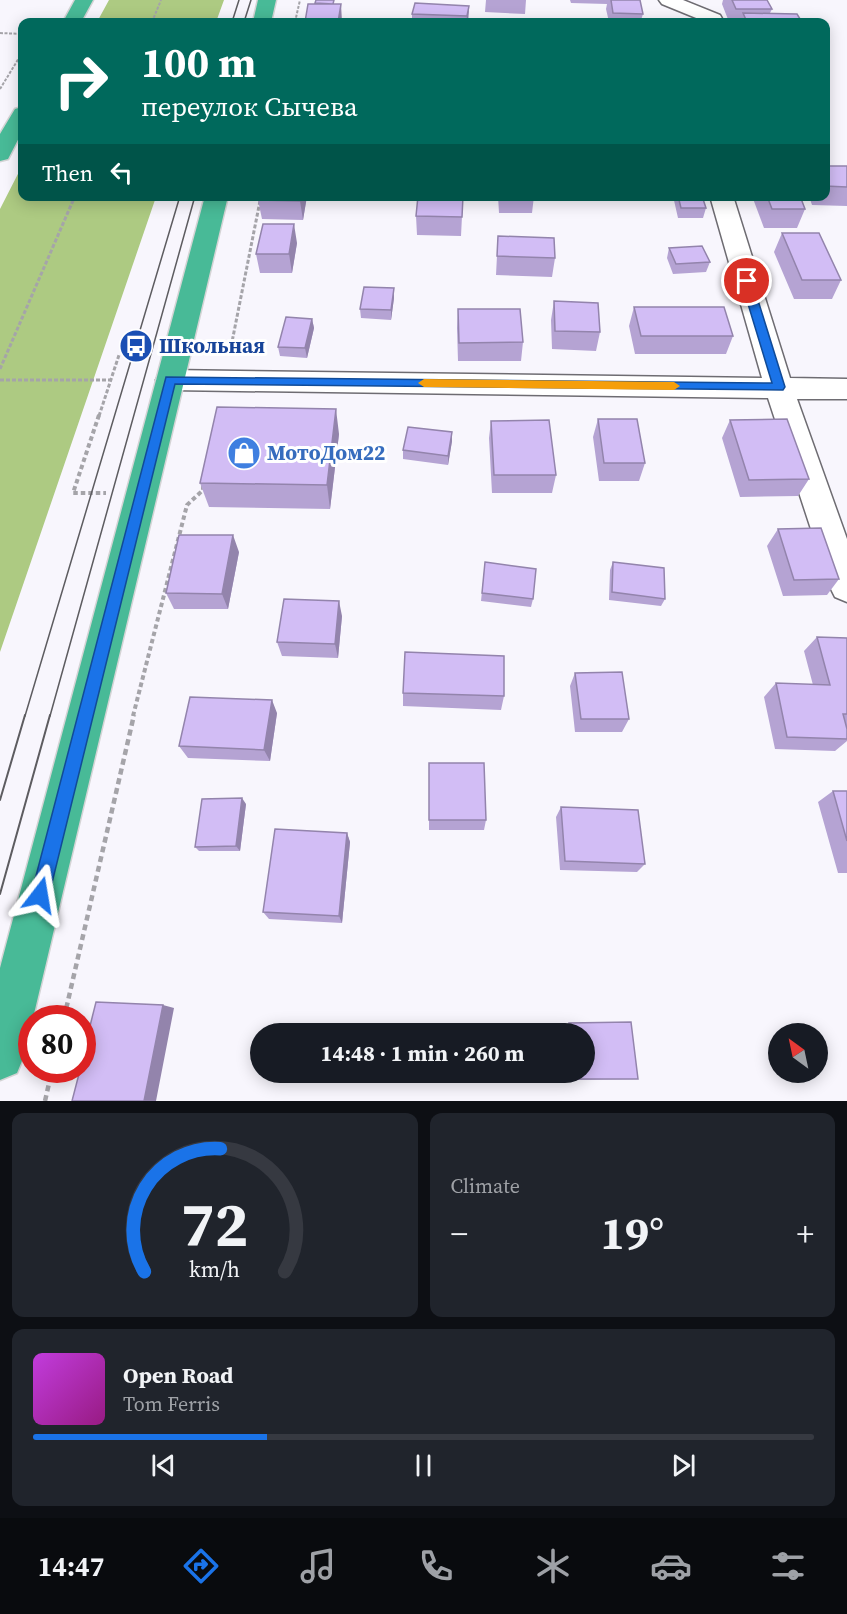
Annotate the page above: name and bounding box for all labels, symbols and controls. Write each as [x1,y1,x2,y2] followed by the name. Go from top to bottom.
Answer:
[141,33,256,91] text: 100 m
[42,42,120,120] icon: right
[141,88,358,125] text: переулок Сычева
[105,156,138,189] icon: left
[42,158,93,188] text: Then
[721,255,772,306] pin
[730,264,763,297] icon: arrive
[118,328,154,364] bus stop icon: Школьная
[159,331,265,360] place label: Школьная
[226,435,262,471] shop icon: МотоДом22
[267,438,386,467] place label: МотоДом22
[8.0,863,72.0,927] position arrow
[18,1005,96,1083] speed limit sign: 80
[768,1023,828,1083] north arrow
[768,1023,828,1083] map controls
[321,1038,524,1068] text: 14:48 · 1 min · 260 m
[451,1172,520,1200] text: Climate
[181,1181,249,1267] text: 72
[600,1202,664,1264] text: 19°
[451,1211,468,1256] text: −
[796,1211,814,1256] text: +
[189,1255,240,1284] text: km/h
[123,1360,233,1390] text: Open Road
[123,1390,220,1418] text: Tom Ferris
[147,1449,180,1482] icon: previous
[407,1449,440,1482] icon: pause
[667,1449,700,1482] icon: next
[180,1545,222,1587] icon: directions
[297,1545,339,1587] icon: music
[415,1545,457,1587] icon: phone
[532,1545,574,1587] icon: climate
[650,1545,692,1587] icon: car
[767,1545,809,1587] icon: filters
[38,1548,104,1585] text: 14:47

